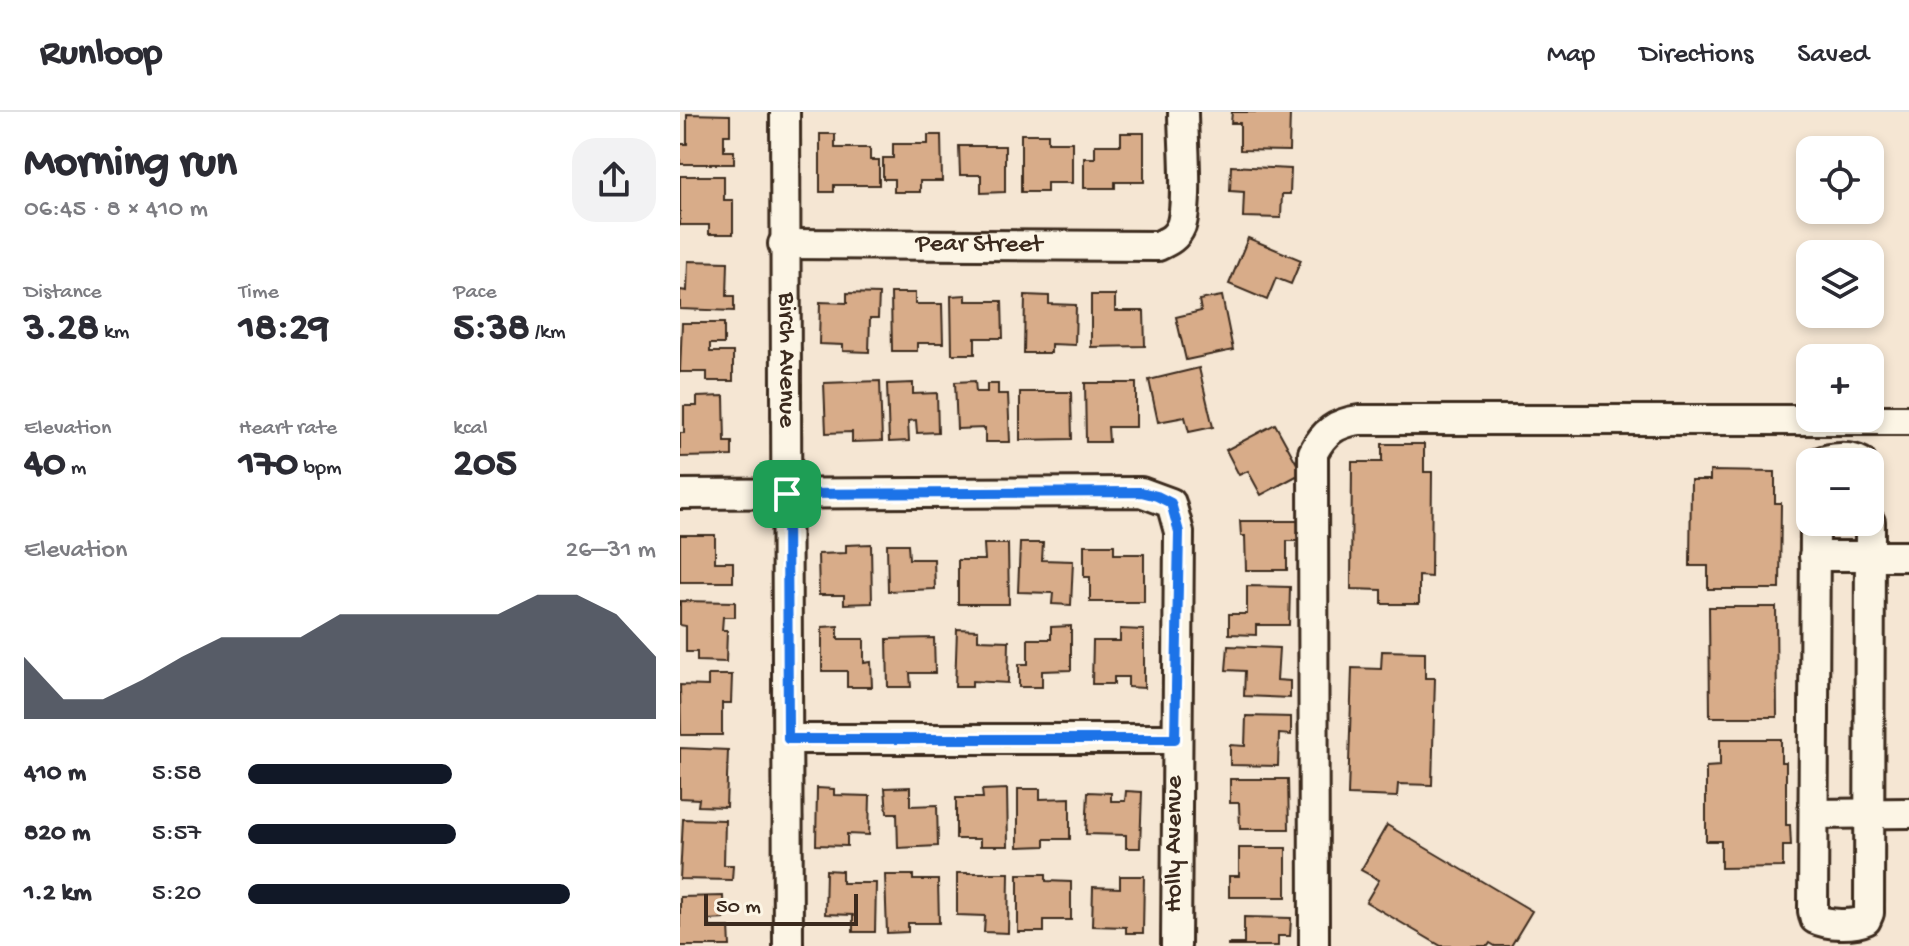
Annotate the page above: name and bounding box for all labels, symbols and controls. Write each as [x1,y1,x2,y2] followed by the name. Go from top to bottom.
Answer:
[40,33,162,77] text: Runloop
[1547,39,1595,72] text: Map
[1639,39,1753,72] text: Directions
[1797,39,1869,72] text: Saved
[1796,136,1884,536] map controls
[1796,136,1884,224] button: locate
[572,138,656,222] button: share
[24,139,237,191] text: Morning run
[24,195,208,226] text: 06:45 · 8 × 410 m
[914,229,1045,261] street label: Pear Street
[1796,240,1884,328] button: layers
[24,280,102,306] text: Distance
[239,280,279,306] text: Time
[453,280,497,306] text: Pace
[770,291,802,428] street label: Birch Avenue
[24,306,99,353] text: 3.28
[239,306,329,353] text: 18:29
[453,306,530,353] text: 5:38
[99,320,129,346] text: km
[530,320,566,346] text: /km
[1796,344,1884,432] button: +
[24,416,111,442] text: Elevation
[239,416,337,442] text: Heart rate
[453,416,488,442] text: kcal
[24,442,66,489] text: 40
[239,442,298,489] text: 170
[453,442,517,489] text: 205
[1796,448,1884,536] button: −
[66,456,86,482] text: m
[298,456,342,482] text: bpm
[753,460,821,528] pin
[765,472,809,516] icon: arrive
[24,536,127,567] text: Elevation
[566,536,656,567] text: 26–31 m
[24,759,86,790] text: 410 m
[152,759,202,790] text: 5:58
[1160,775,1191,912] street label: Holly Avenue
[24,819,90,850] text: 820 m
[152,819,201,850] text: 5:57
[24,879,92,910] text: 1.2 km
[152,879,201,910] text: 5:20
[704,890,858,926] scale bar
[716,895,761,921] text: 50 m

